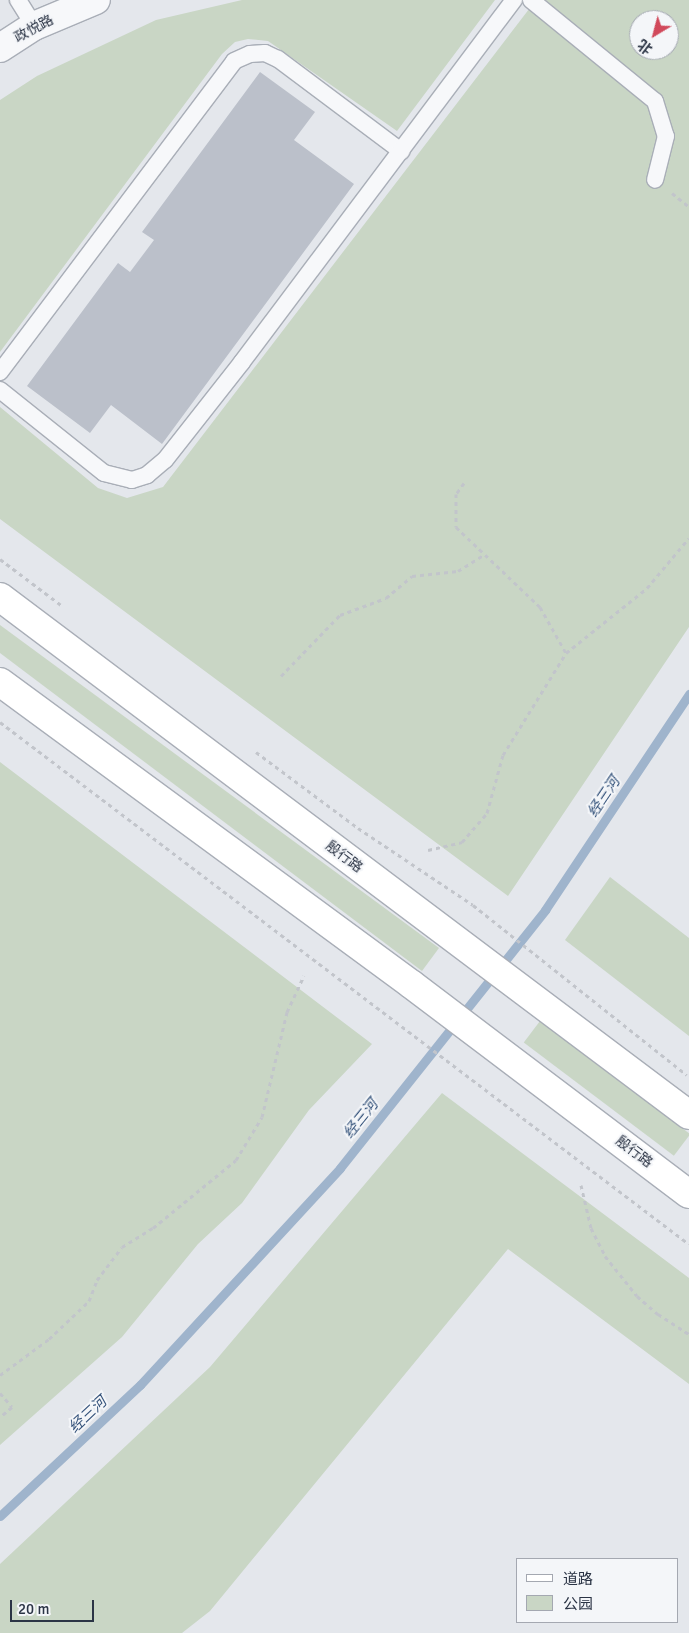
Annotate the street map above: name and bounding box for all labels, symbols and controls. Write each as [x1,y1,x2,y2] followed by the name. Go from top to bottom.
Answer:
[629,10,679,60] north arrow
[12,12,56,46] street label: 政悦路
[635,36,656,58] text: 北
[584,773,624,821] water label: 经三河
[322,838,366,876] street label: 殷行路
[340,1096,382,1142] water label: 经三河
[612,1133,656,1171] street label: 殷行路
[65,1393,111,1437] water label: 经三河
[516,1558,679,1623] legend
[563,1570,593,1588] text: 道路
[12,1590,96,1622] scale bar
[563,1595,593,1613] text: 公园
[18,1600,49,1618] text: 20 m

